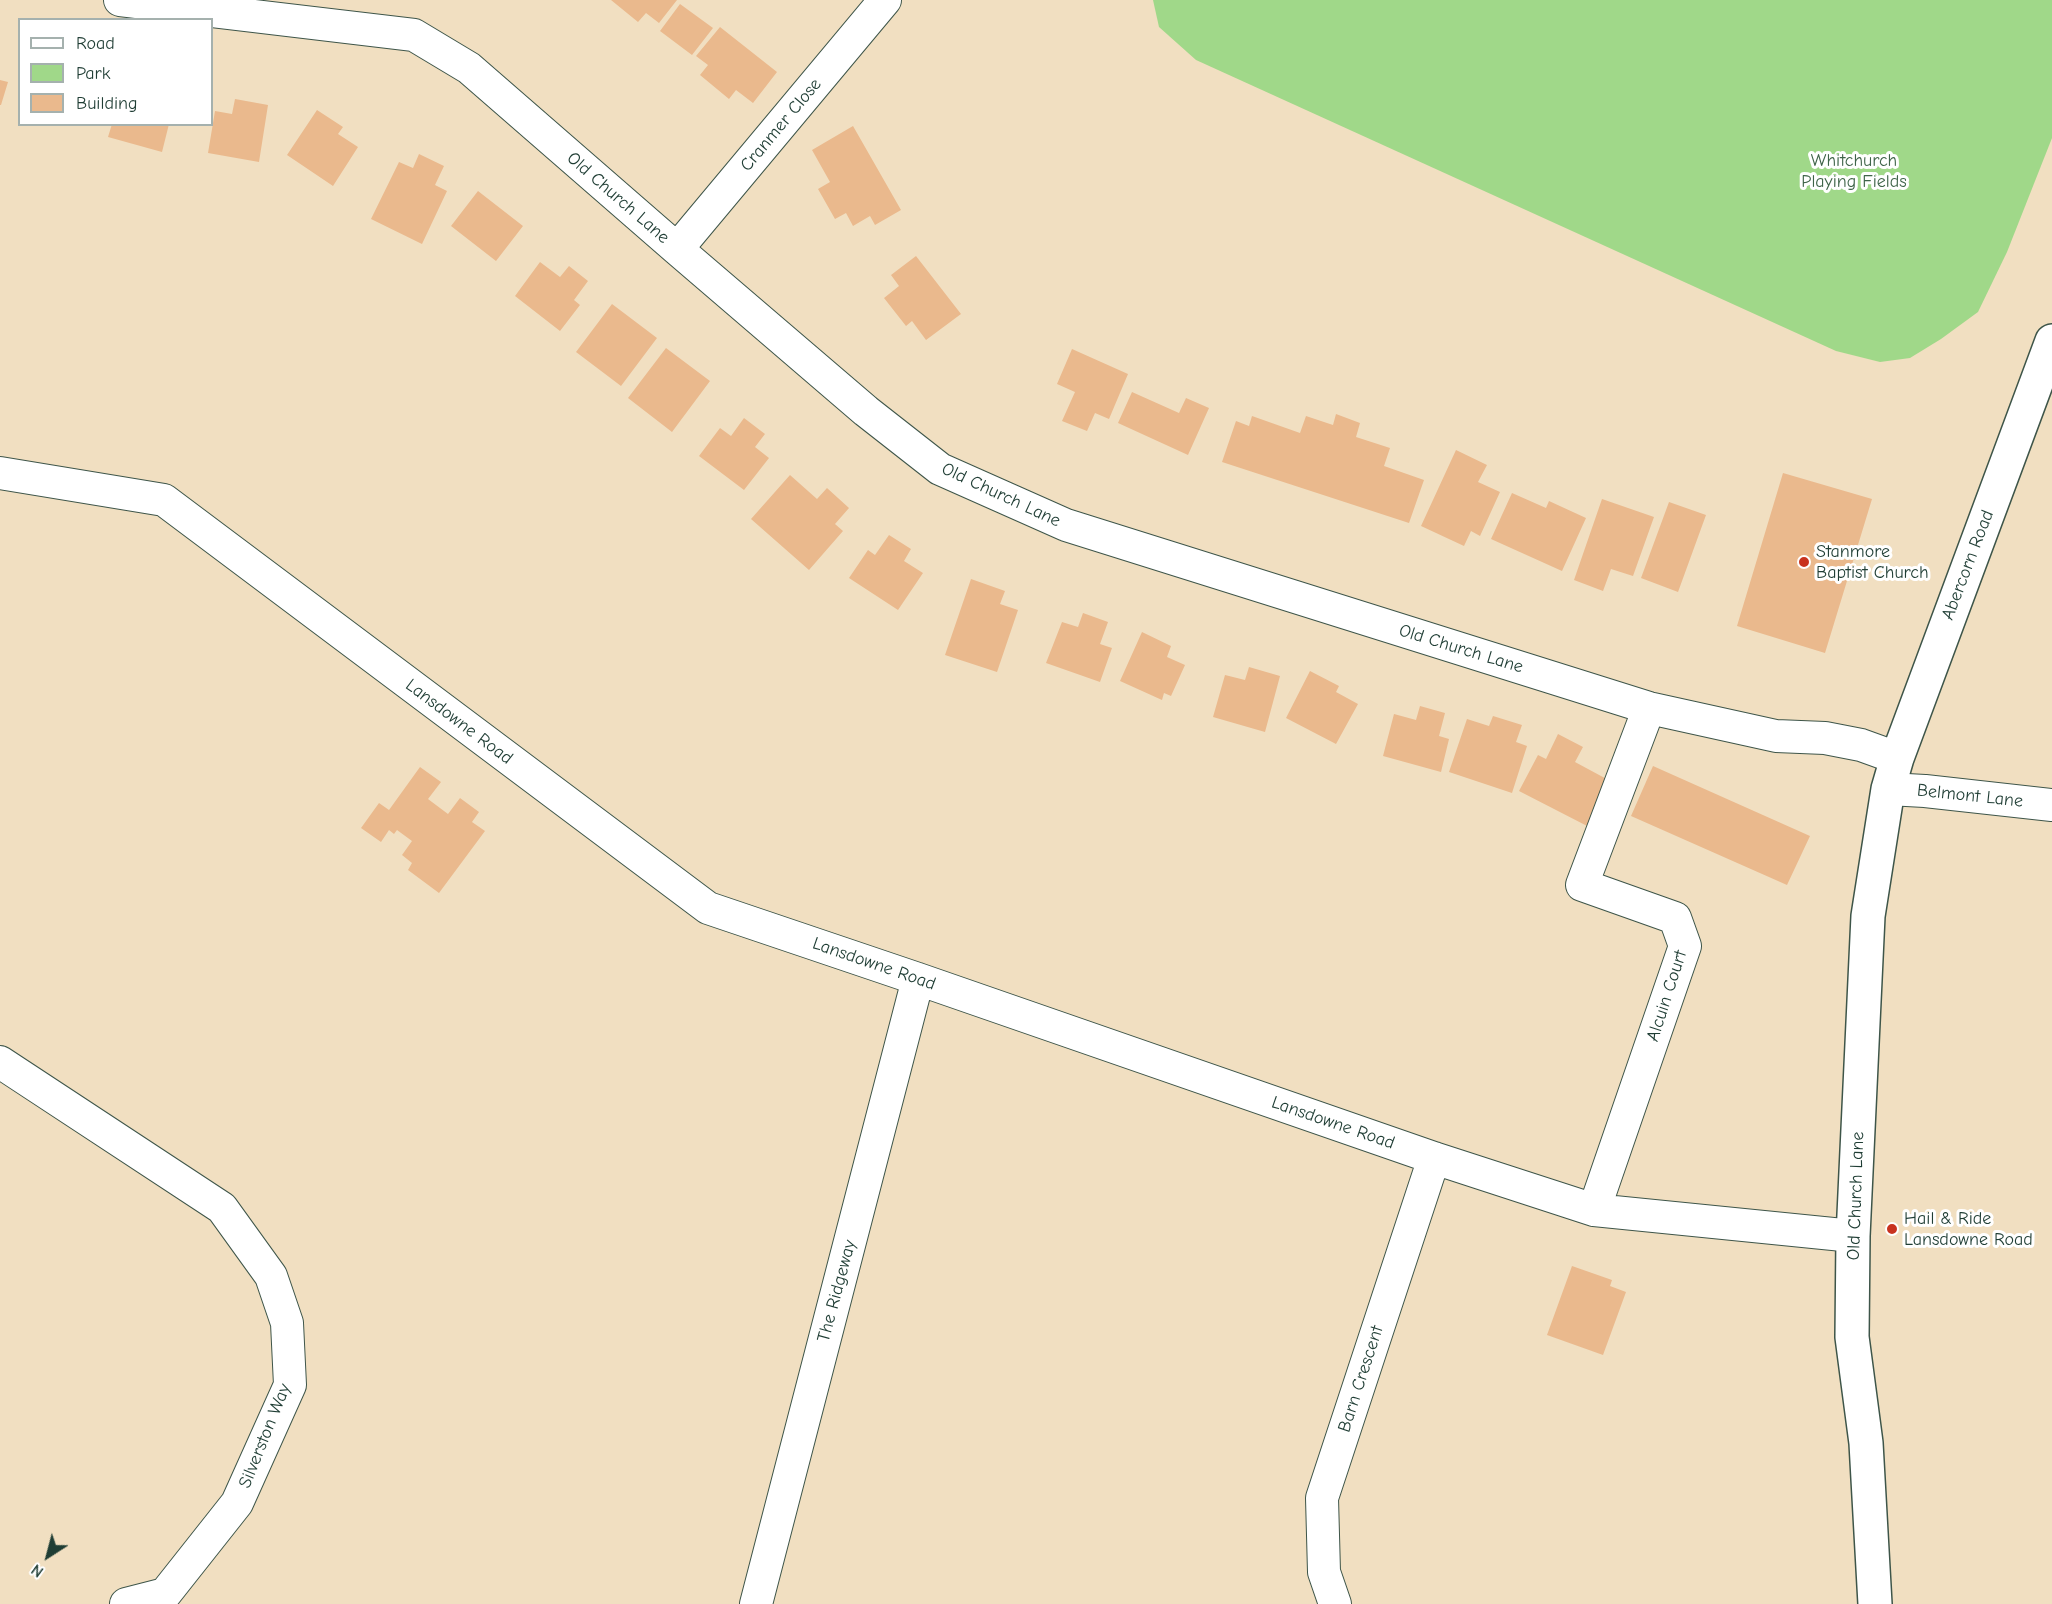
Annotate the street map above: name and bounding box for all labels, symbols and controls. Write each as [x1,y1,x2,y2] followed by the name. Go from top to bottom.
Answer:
[18,18,213,126] legend
[76,33,115,54] text: Road
[76,63,110,84] text: Park
[736,74,826,176] street label: Cranmer Close
[76,93,138,114] text: Building
[562,148,674,248] street label: Old Church Lane
[1801,150,1907,192] park label: Whitchurch Playing Fields
[938,458,1064,532] street label: Old Church Lane
[1937,507,1999,623] street label: Abercorn Road
[1816,541,1929,584] place label: Stanmore Baptist Church
[1797,555,1811,569] marker: Stanmore Baptist Church
[1396,620,1526,678] street label: Old Church Lane
[401,675,517,769] street label: Lansdowne Road
[1916,780,2024,812] street label: Belmont Lane
[810,933,938,995] street label: Lansdowne Road
[1642,948,1692,1044] street label: Alcuin Court
[1269,1092,1397,1154] street label: Lansdowne Road
[1843,1131,1869,1261] street label: Old Church Lane
[1904,1208,2033,1250] place label: Hail & Ride Lansdowne Road
[1885,1222,1899,1236] marker: Hail & Ride Lansdowne Road
[813,1238,861,1344] street label: The Ridgeway
[1334,1323,1388,1435] street label: Barn Crescent
[234,1381,296,1491] street label: Silverston Way
[18,1526,78,1586] north arrow
[28,1560,47,1581] text: N

